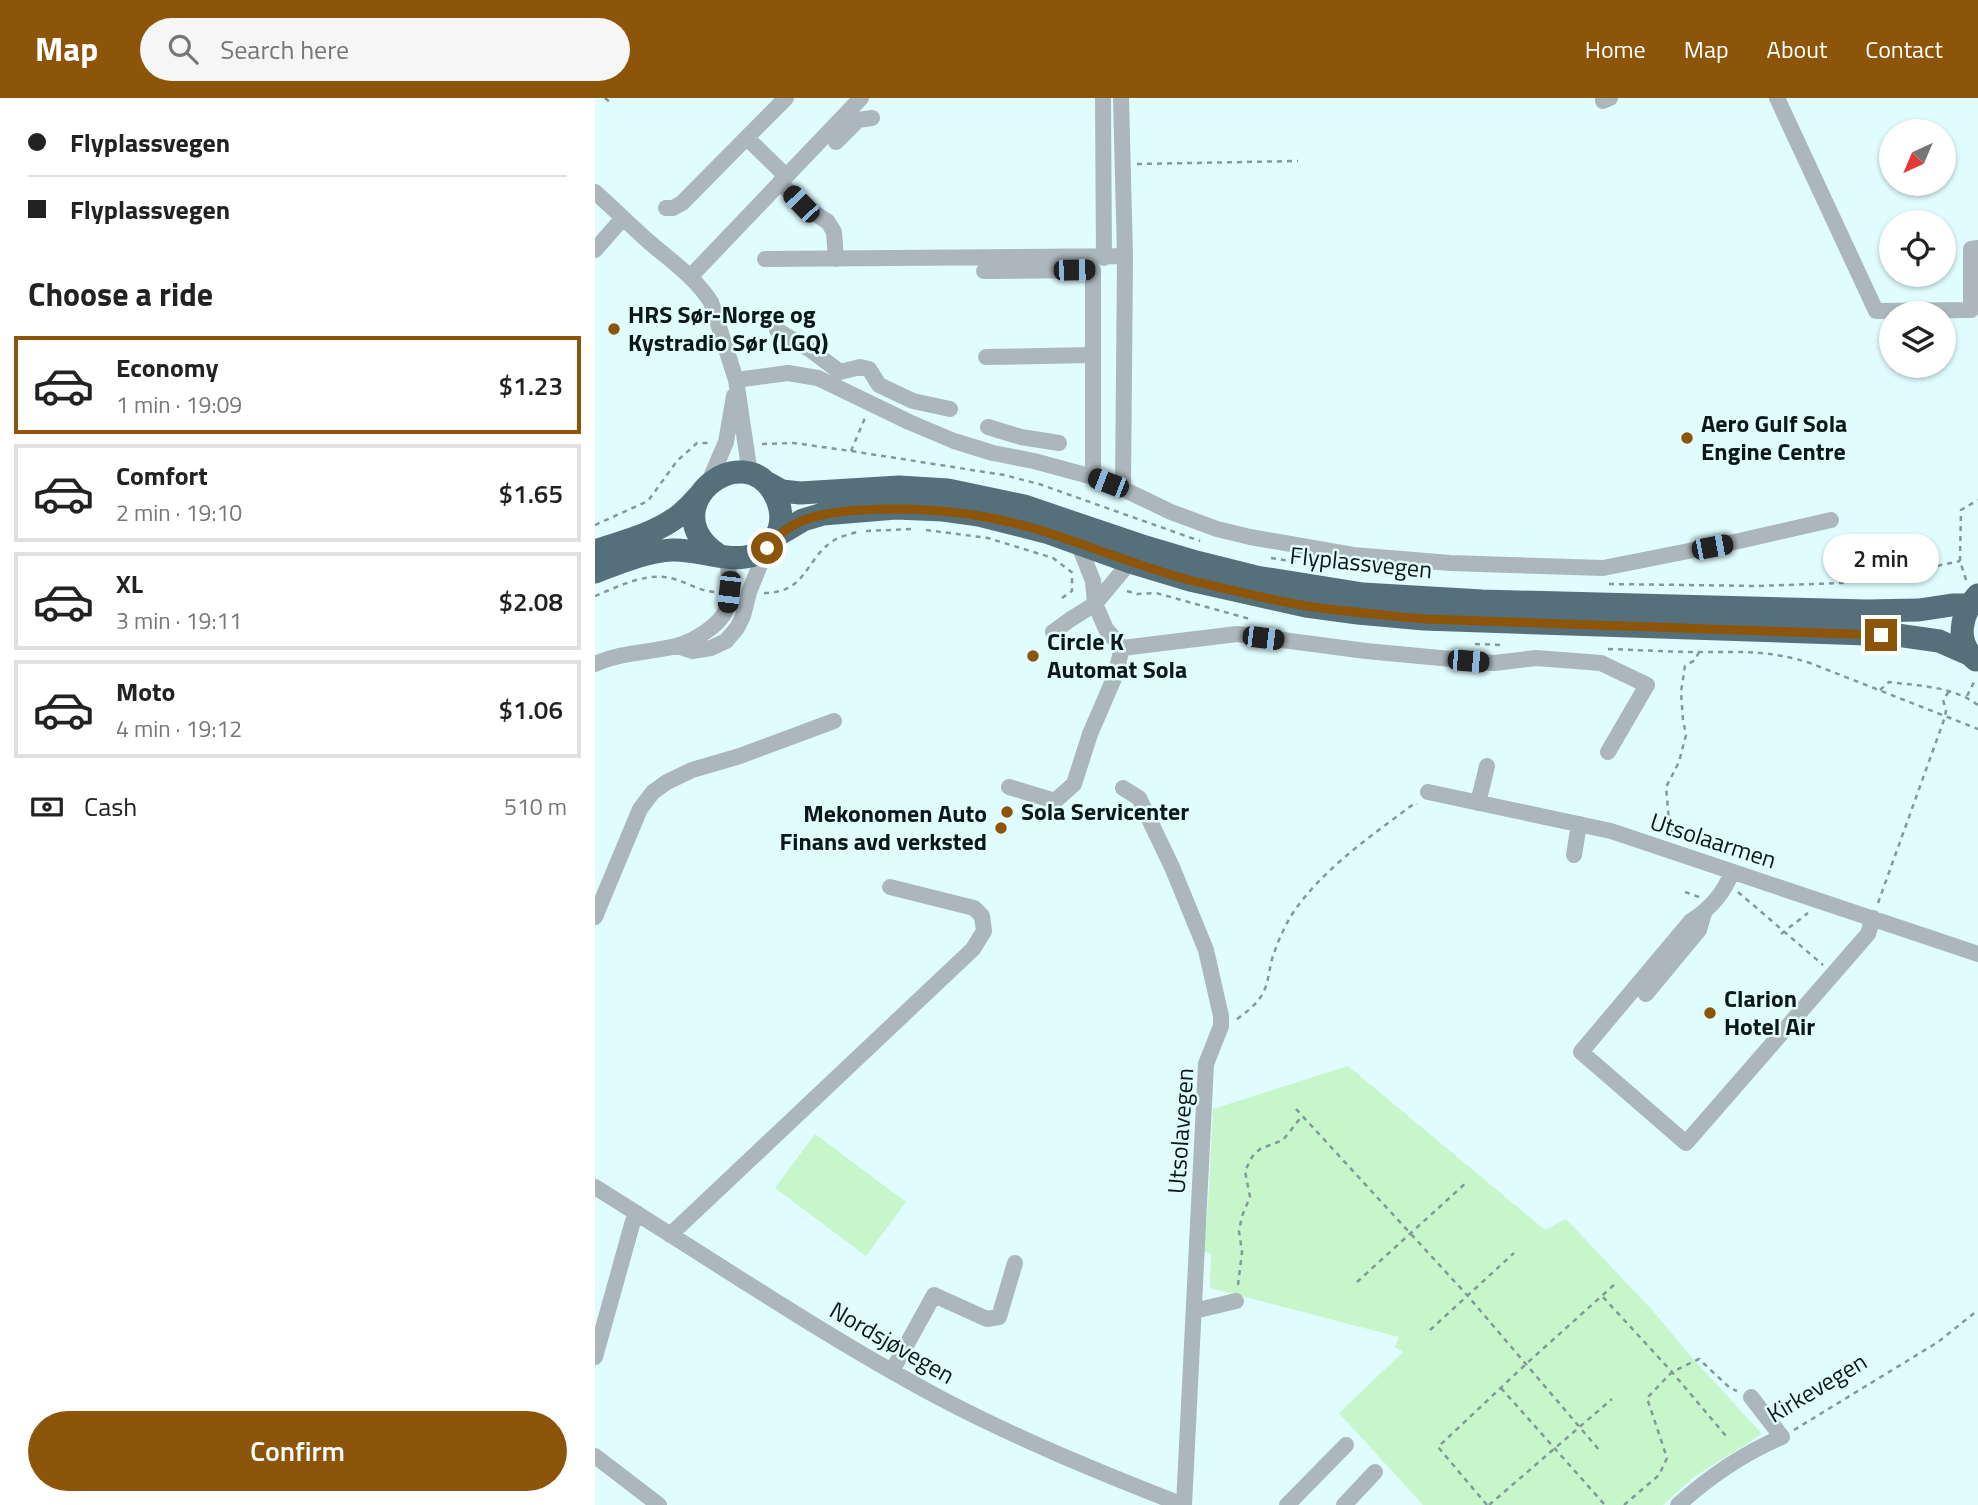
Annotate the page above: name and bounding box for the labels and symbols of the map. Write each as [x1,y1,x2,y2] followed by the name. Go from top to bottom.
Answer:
[1879,119,1957,196] north arrow
[779,182,824,226] car
[1053,259,1096,281] car
[628,296,828,360] place label: HRS Sør-Norge og Kystradio Sør (LGQ)
[606,321,622,337] marker: HRS Sør-Norge og Kystradio Sør (LGQ)
[1701,405,1847,469] place label: Aero Gulf Sola Engine Centre
[1679,430,1695,446] marker: Aero Gulf Sola Engine Centre
[1085,466,1132,500] car
[751,532,783,564] route start
[1690,533,1735,561] car
[1823,533,1939,582] callout: 2 min
[1288,537,1434,587] street label: Flyplassvegen
[717,570,742,614] car
[1865,619,1897,651] route end
[1047,623,1187,687] place label: Circle K Automat Sola
[1241,625,1286,651] car
[1025,648,1041,664] marker: Circle K Automat Sola
[1447,649,1490,673] car
[1021,793,1189,829] place label: Sola Servicenter
[779,795,987,859] place label: Mekonomen Auto Finans avd verksted
[1646,803,1781,877] street label: Utsolaarmen
[999,804,1015,820] marker: Sola Servicenter
[993,820,1009,836] marker: Mekonomen Auto Finans avd verksted
[1724,980,1815,1044] place label: Clarion Hotel Air
[1702,1005,1718,1021] marker: Clarion Hotel Air
[1158,1067,1202,1195] street label: Utsolavegen
[823,1292,962,1393] street label: Nordsjøvegen
[1760,1343,1873,1431] street label: Kirkevegen

